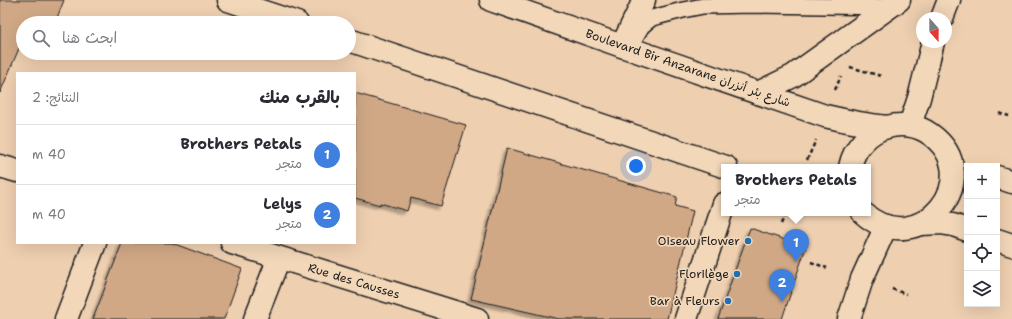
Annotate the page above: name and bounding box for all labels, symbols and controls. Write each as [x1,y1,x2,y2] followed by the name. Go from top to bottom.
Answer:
[916,12,952,48] north arrow
[16,16,356,60] search box
[583,25,793,112] street label: Boulevard Bir Anzarane شارع بئر أنزران
[30,27,52,49] icon: search
[62,28,117,48] text: ابحث هنا
[260,86,340,108] text: بالقرب منك
[32,89,79,106] text: النتائج: 2
[180,134,302,154] text: Brothers Petals
[32,146,66,163] text: 40 m
[324,146,330,163] text: 1
[277,155,302,172] text: متجر
[626,156,646,176] your location
[964,163,1000,307] map controls
[964,163,1000,199] button: +
[721,164,871,216] popup
[735,170,857,190] text: Brothers Petals
[735,191,761,208] text: متجر
[263,194,302,214] text: Lelys
[964,199,1000,235] button: −
[32,206,66,223] text: 40 m
[322,206,332,223] text: 2
[277,215,302,232] text: متجر
[783,229,809,262] pin: 1
[658,233,740,249] place label: Oiseau Flower
[964,235,1000,271] button: locate
[743,236,753,246] marker: Oiseau Flower
[306,259,402,303] street label: Rue des Causses
[679,266,729,282] place label: Florilège
[732,269,742,279] marker: Florilège
[769,269,795,302] pin: 2
[964,271,1000,307] button: layers
[650,293,720,309] place label: Bar à Fleurs
[723,296,733,306] marker: Bar à Fleurs

